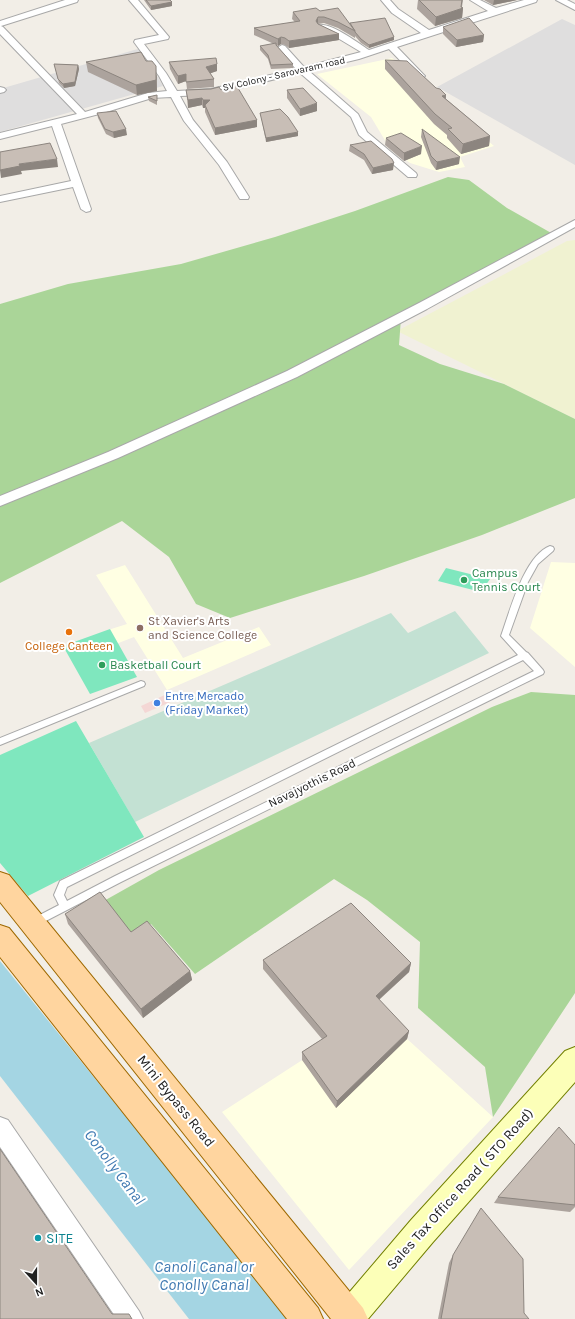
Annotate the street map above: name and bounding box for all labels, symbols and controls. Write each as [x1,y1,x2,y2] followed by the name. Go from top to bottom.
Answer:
[222,54,346,94] street label: SV Colony - Sarovaram road
[472,566,541,594] place label: Campus Tennis Court
[459,575,469,585] marker: Campus Tennis Court
[148,614,257,642] place label: St Xavier's Arts and Science College
[135,623,145,633] marker: St Xavier's Arts and Science College
[64,627,74,637] marker: College Canteen
[25,639,113,653] place label: College Canteen
[110,658,202,672] place label: Basketball Court
[97,660,107,670] marker: Basketball Court
[165,689,248,717] place label: Entre Mercado (Friday Market)
[152,698,162,708] marker: Entre Mercado (Friday Market)
[266,756,358,810] street label: Navajyothis Road
[134,1052,218,1150] street label: Mini Bypass Road
[383,1105,537,1273] street label: Sales Tax Office Road ( STO Road)
[81,1126,149,1208] water label: Conolly Canal
[46,1230,73,1247] place label: SITE
[33,1233,43,1243] marker: SITE
[154,1257,254,1294] water label: Canoli Canal or Conolly Canal
[16,1263,56,1303] north arrow
[33,1284,45,1299] text: N

